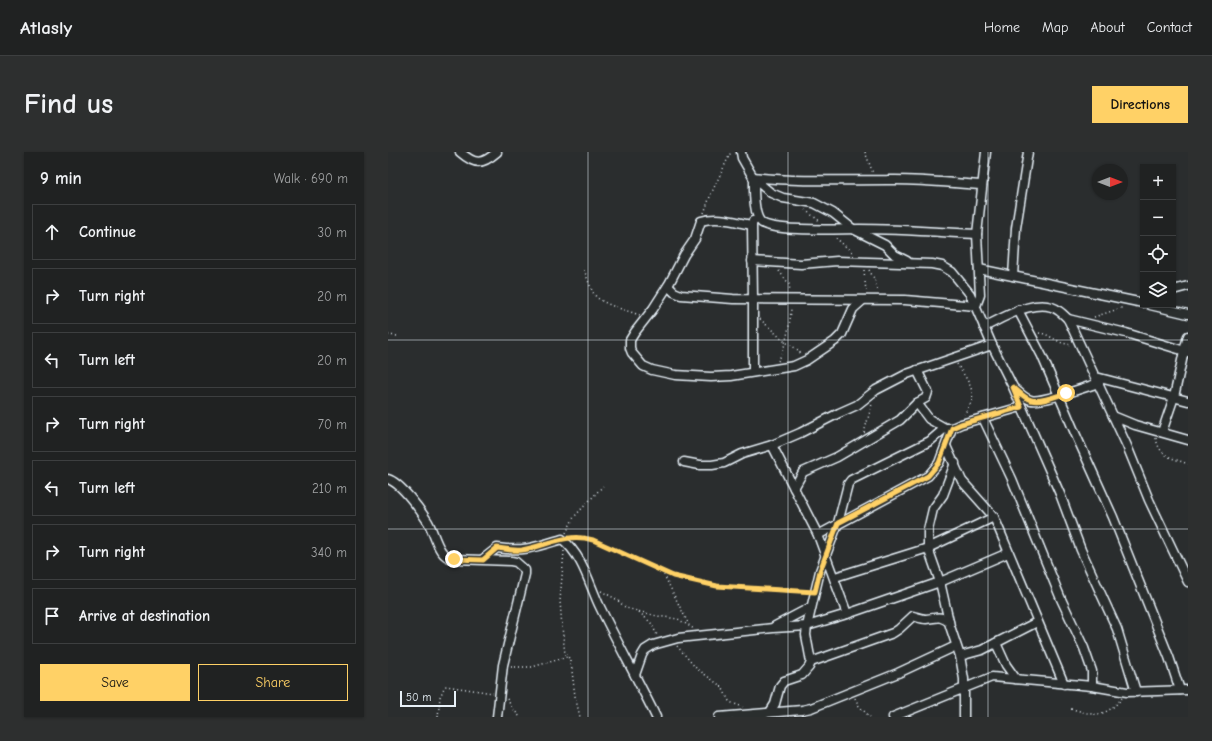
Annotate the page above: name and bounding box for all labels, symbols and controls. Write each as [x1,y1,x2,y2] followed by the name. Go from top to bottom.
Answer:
[20,17,72,39] text: Atlasly
[984,19,1020,36] text: Home
[1042,19,1068,36] text: Map
[1090,19,1125,36] text: About
[1147,19,1192,36] text: Contact
[1092,86,1188,123] button: Directions
[24,88,113,120] text: Find us
[1092,164,1128,200] north arrow
[1140,164,1176,308] map controls
[1140,164,1176,200] button: +
[40,169,82,188] text: 9 min
[274,171,348,186] text: Walk · 690 m
[1140,200,1176,236] button: −
[41,221,63,243] icon: ahead
[79,223,136,241] text: Continue
[317,225,347,240] text: 30 m
[1140,236,1176,272] button: locate
[1140,272,1176,308] button: layers
[41,285,63,307] icon: right
[79,287,145,305] text: Turn right
[317,289,347,304] text: 20 m
[41,349,63,371] icon: left
[79,351,135,369] text: Turn left
[317,353,347,368] text: 20 m
[1057,384,1075,402] route start
[41,413,63,435] icon: right
[79,415,145,433] text: Turn right
[318,417,347,432] text: 70 m
[41,477,63,499] icon: left
[79,479,135,497] text: Turn left
[312,481,347,496] text: 210 m
[41,541,63,563] icon: right
[79,543,145,561] text: Turn right
[311,545,347,560] text: 340 m
[445,550,463,568] route end
[41,605,63,627] icon: arrive
[79,607,210,625] text: Arrive at destination
[40,664,190,701] button: Save
[198,664,348,701] button: Share
[400,689,456,708] scale bar
[406,691,431,704] text: 50 m

